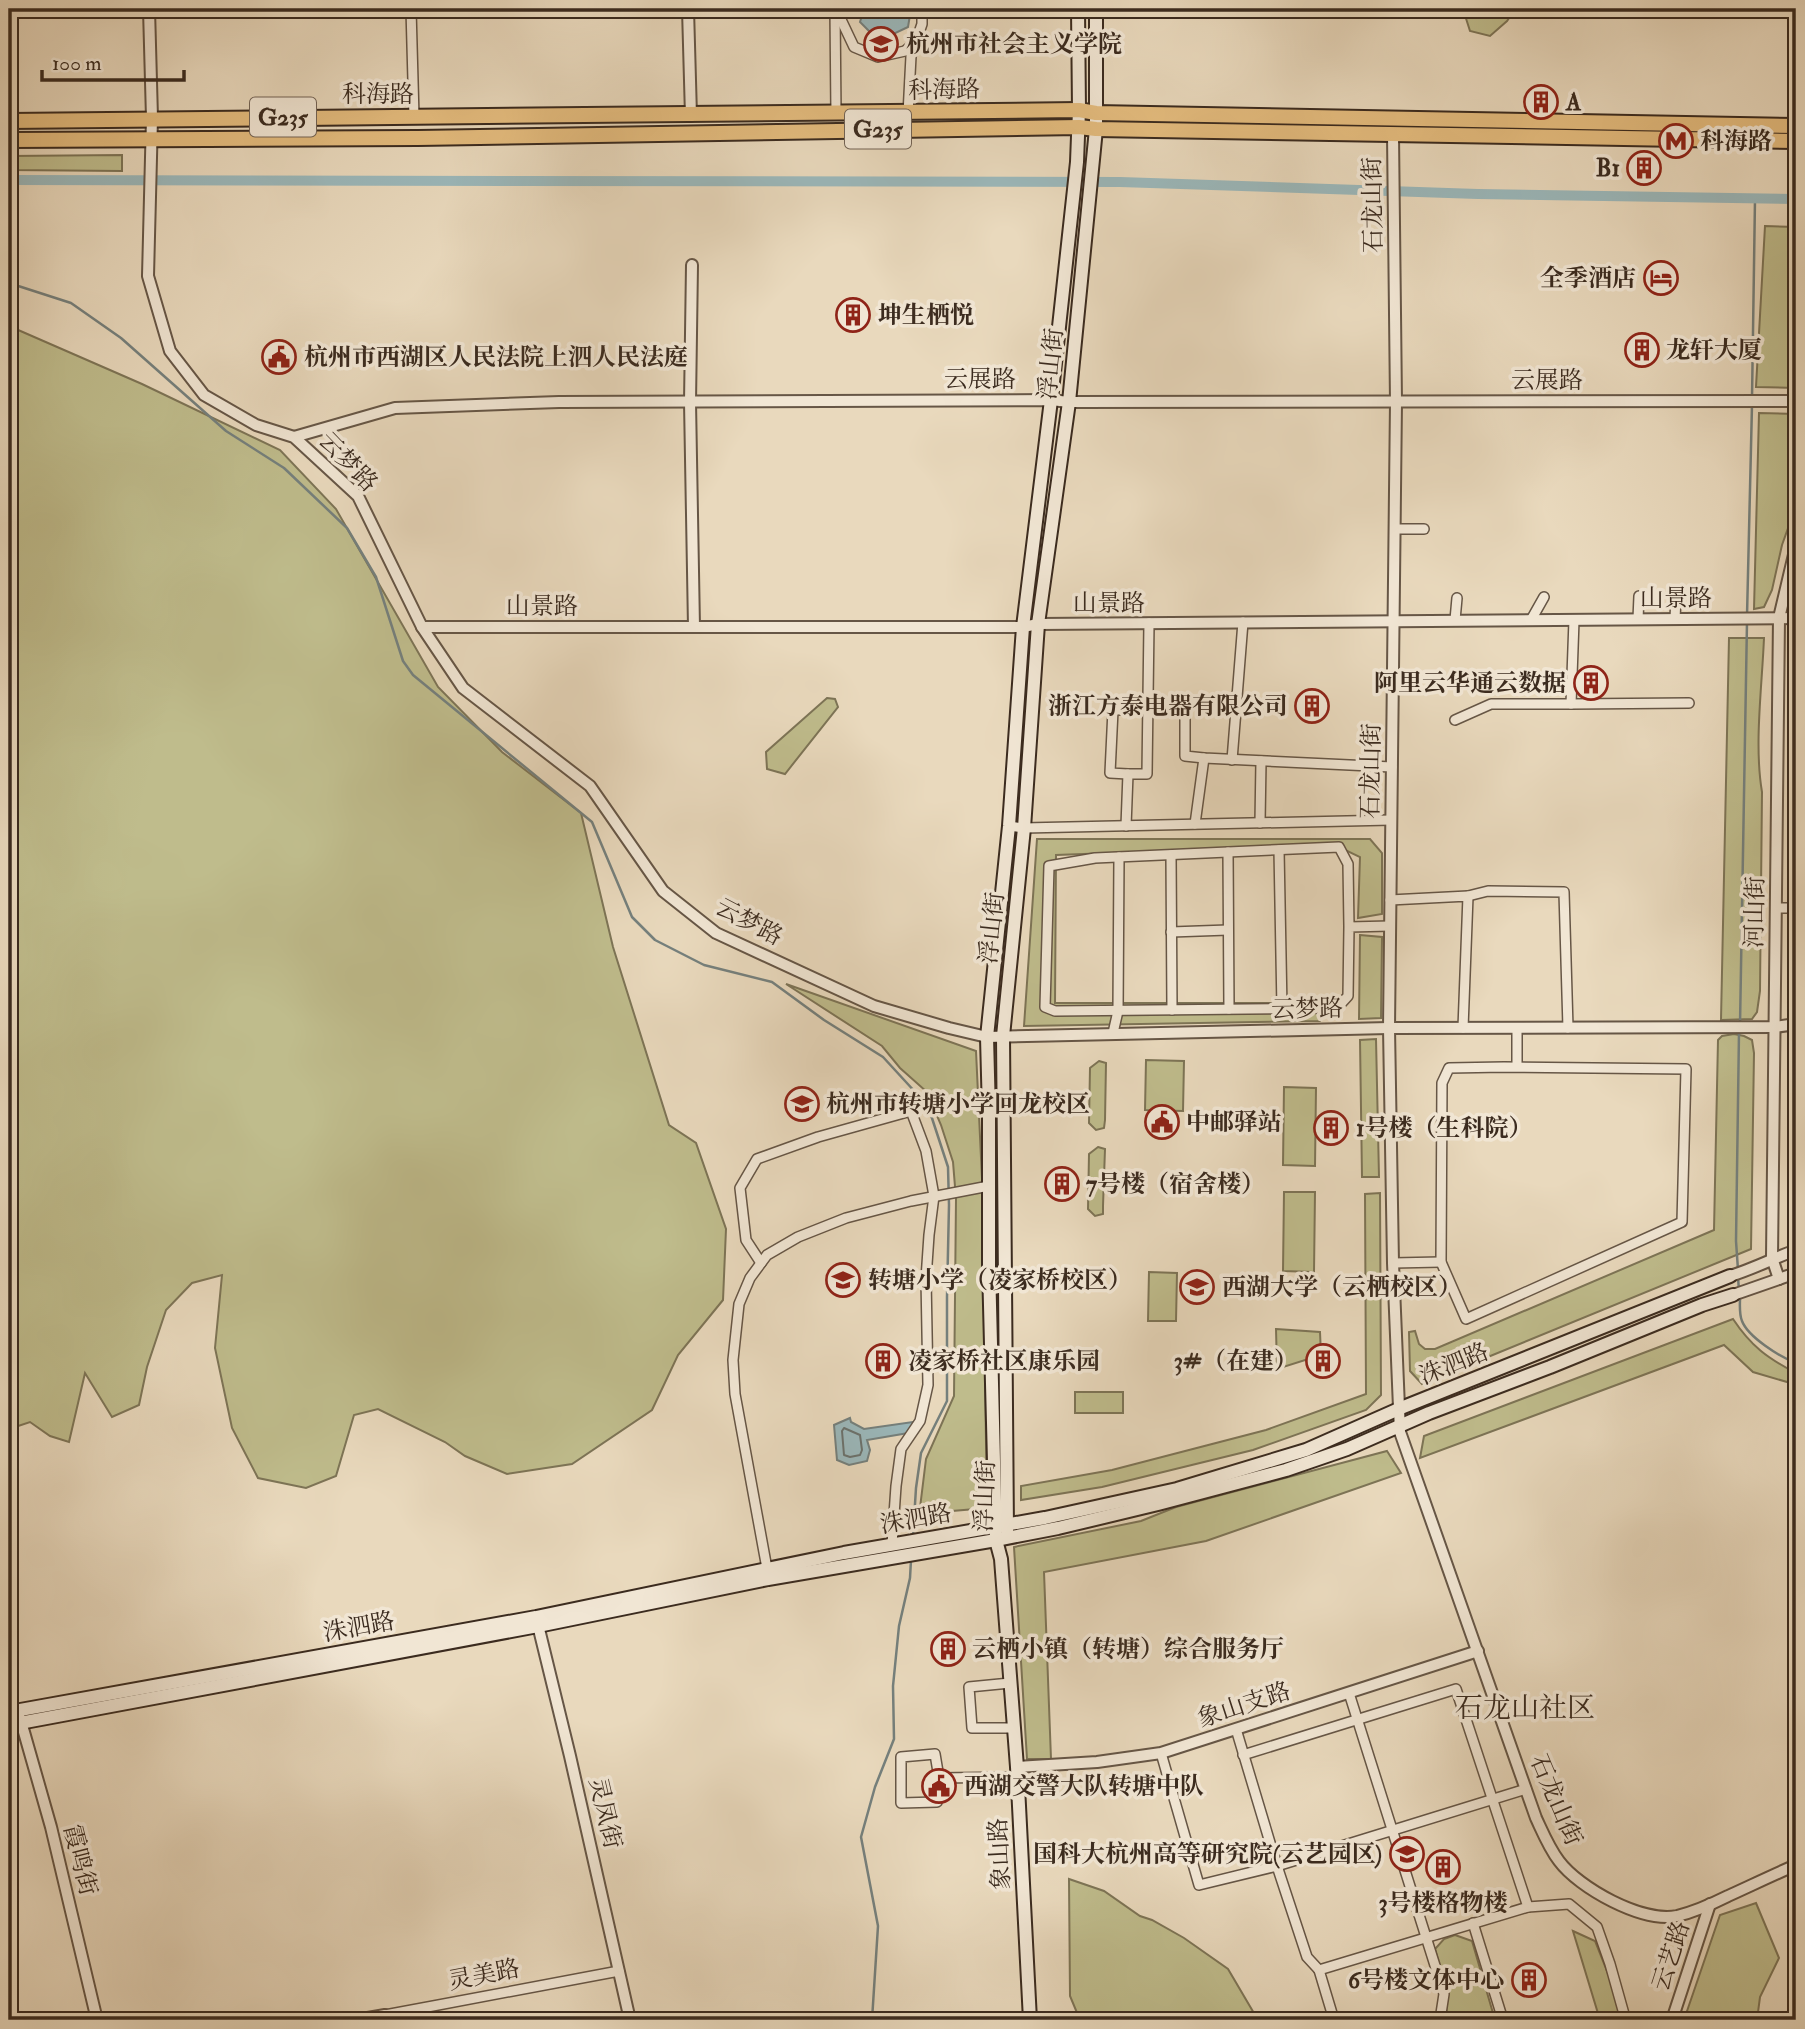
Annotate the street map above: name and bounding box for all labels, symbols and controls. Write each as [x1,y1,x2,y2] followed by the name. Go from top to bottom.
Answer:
[862,25,900,63] school or university icon: 杭州市社会主义学院
[906,29,1122,60] place label: 杭州市社会主义学院
[42,38,184,82] scale bar
[52,50,102,77] text: 100 m
[908,74,980,106] street label: 科海路
[342,79,414,110] street label: 科海路
[1522,83,1560,121] building icon: A
[1565,87,1582,118] place label: A
[250,98,316,136] road number: G235
[845,110,911,148] road number: G235
[1657,122,1695,160] metro station icon: 科海路
[1700,126,1772,157] place label: 科海路
[1625,149,1663,187] building icon: B1
[1596,153,1620,184] place label: B1
[1357,157,1389,253] street label: 石龙山街
[1642,259,1680,297] hotel icon: 全季酒店
[1540,263,1636,294] place label: 全季酒店
[834,296,872,334] building icon: 坤生栖悦
[878,300,974,331] place label: 坤生栖悦
[1032,327,1070,401] street label: 浮山街
[1623,331,1661,369] building icon: 龙轩大厦
[1666,335,1762,366] place label: 龙轩大厦
[260,338,298,376] public building icon: 杭州市西湖区人民法院上泗人民法庭
[304,342,688,373] place label: 杭州市西湖区人民法院上泗人民法庭
[944,364,1016,395] street label: 云展路
[1511,365,1583,396] street label: 云展路
[312,425,384,499] street label: 云梦路
[1640,583,1712,614] street label: 山景路
[1073,588,1145,619] street label: 山景路
[506,591,578,622] street label: 山景路
[1572,664,1610,702] building icon: 阿里云华通云数据
[1374,668,1566,699] place label: 阿里云华通云数据
[1293,687,1331,725] building icon: 浙江方泰电器有限公司
[1048,691,1288,722] place label: 浙江方泰电器有限公司
[1355,723,1387,819] street label: 石龙山街
[1739,876,1771,948] street label: 河山街
[710,891,788,953] street label: 云梦路
[973,891,1011,965] street label: 浮山街
[1271,993,1343,1025] street label: 云梦路
[783,1085,821,1123] school or university icon: 杭州市转塘小学回龙校区
[826,1089,1090,1120] place label: 杭州市转塘小学回龙校区
[1143,1103,1181,1141] public building icon: 中邮驿站
[1186,1107,1282,1138] place label: 中邮驿站
[1312,1109,1350,1147] building icon: 1号楼（生科院）
[1356,1113,1533,1144] place label: 1号楼（生科院）
[1043,1165,1081,1203] building icon: 7号楼（宿舍楼）
[1086,1169,1265,1200] place label: 7号楼（宿舍楼）
[824,1261,862,1299] school or university icon: 转塘小学（凌家桥校区）
[868,1265,1132,1296] place label: 转塘小学（凌家桥校区）
[1178,1268,1216,1306] school or university icon: 西湖大学（云栖校区）
[1222,1272,1462,1303] place label: 西湖大学（云栖校区）
[1415,1336,1493,1392] street label: 洙泗路
[864,1342,902,1380] building icon: 凌家桥社区康乐园
[1304,1342,1342,1380] building icon: 3#（在建）
[908,1346,1100,1377] place label: 凌家桥社区康乐园
[1174,1346,1298,1377] place label: 3#（在建）
[968,1459,1002,1533] street label: 浮山街
[878,1497,954,1541] street label: 洙泗路
[321,1605,397,1649] street label: 洙泗路
[929,1630,967,1668] building icon: 云栖小镇（转塘）综合服务厅
[972,1634,1284,1665] place label: 云栖小镇（转塘）综合服务厅
[1194,1675,1294,1735] street label: 象山支路
[1455,1691,1595,1726] district label: 石龙山社区
[1523,1750,1589,1850] street label: 石龙山街
[920,1767,958,1805] public building icon: 西湖交警大队转塘中队
[964,1771,1204,1802] place label: 西湖交警大队转塘中队
[582,1774,628,1852] street label: 灵凤街
[983,1817,1017,1891] street label: 象山路
[56,1821,104,1899] street label: 霞鸣街
[1388,1835,1426,1873] school or university icon: 国科大杭州高等研究院(云艺园区)
[1033,1839,1382,1870] place label: 国科大杭州高等研究院(云艺园区)
[1424,1848,1462,1886] building icon: 3号楼格物楼
[1378,1888,1508,1919] place label: 3号楼格物楼
[1645,1917,1697,1995] street label: 云艺路
[446,1953,522,1997] street label: 灵美路
[1510,1961,1548,1999] building icon: 6号楼文体中心
[1348,1965,1504,1996] place label: 6号楼文体中心

